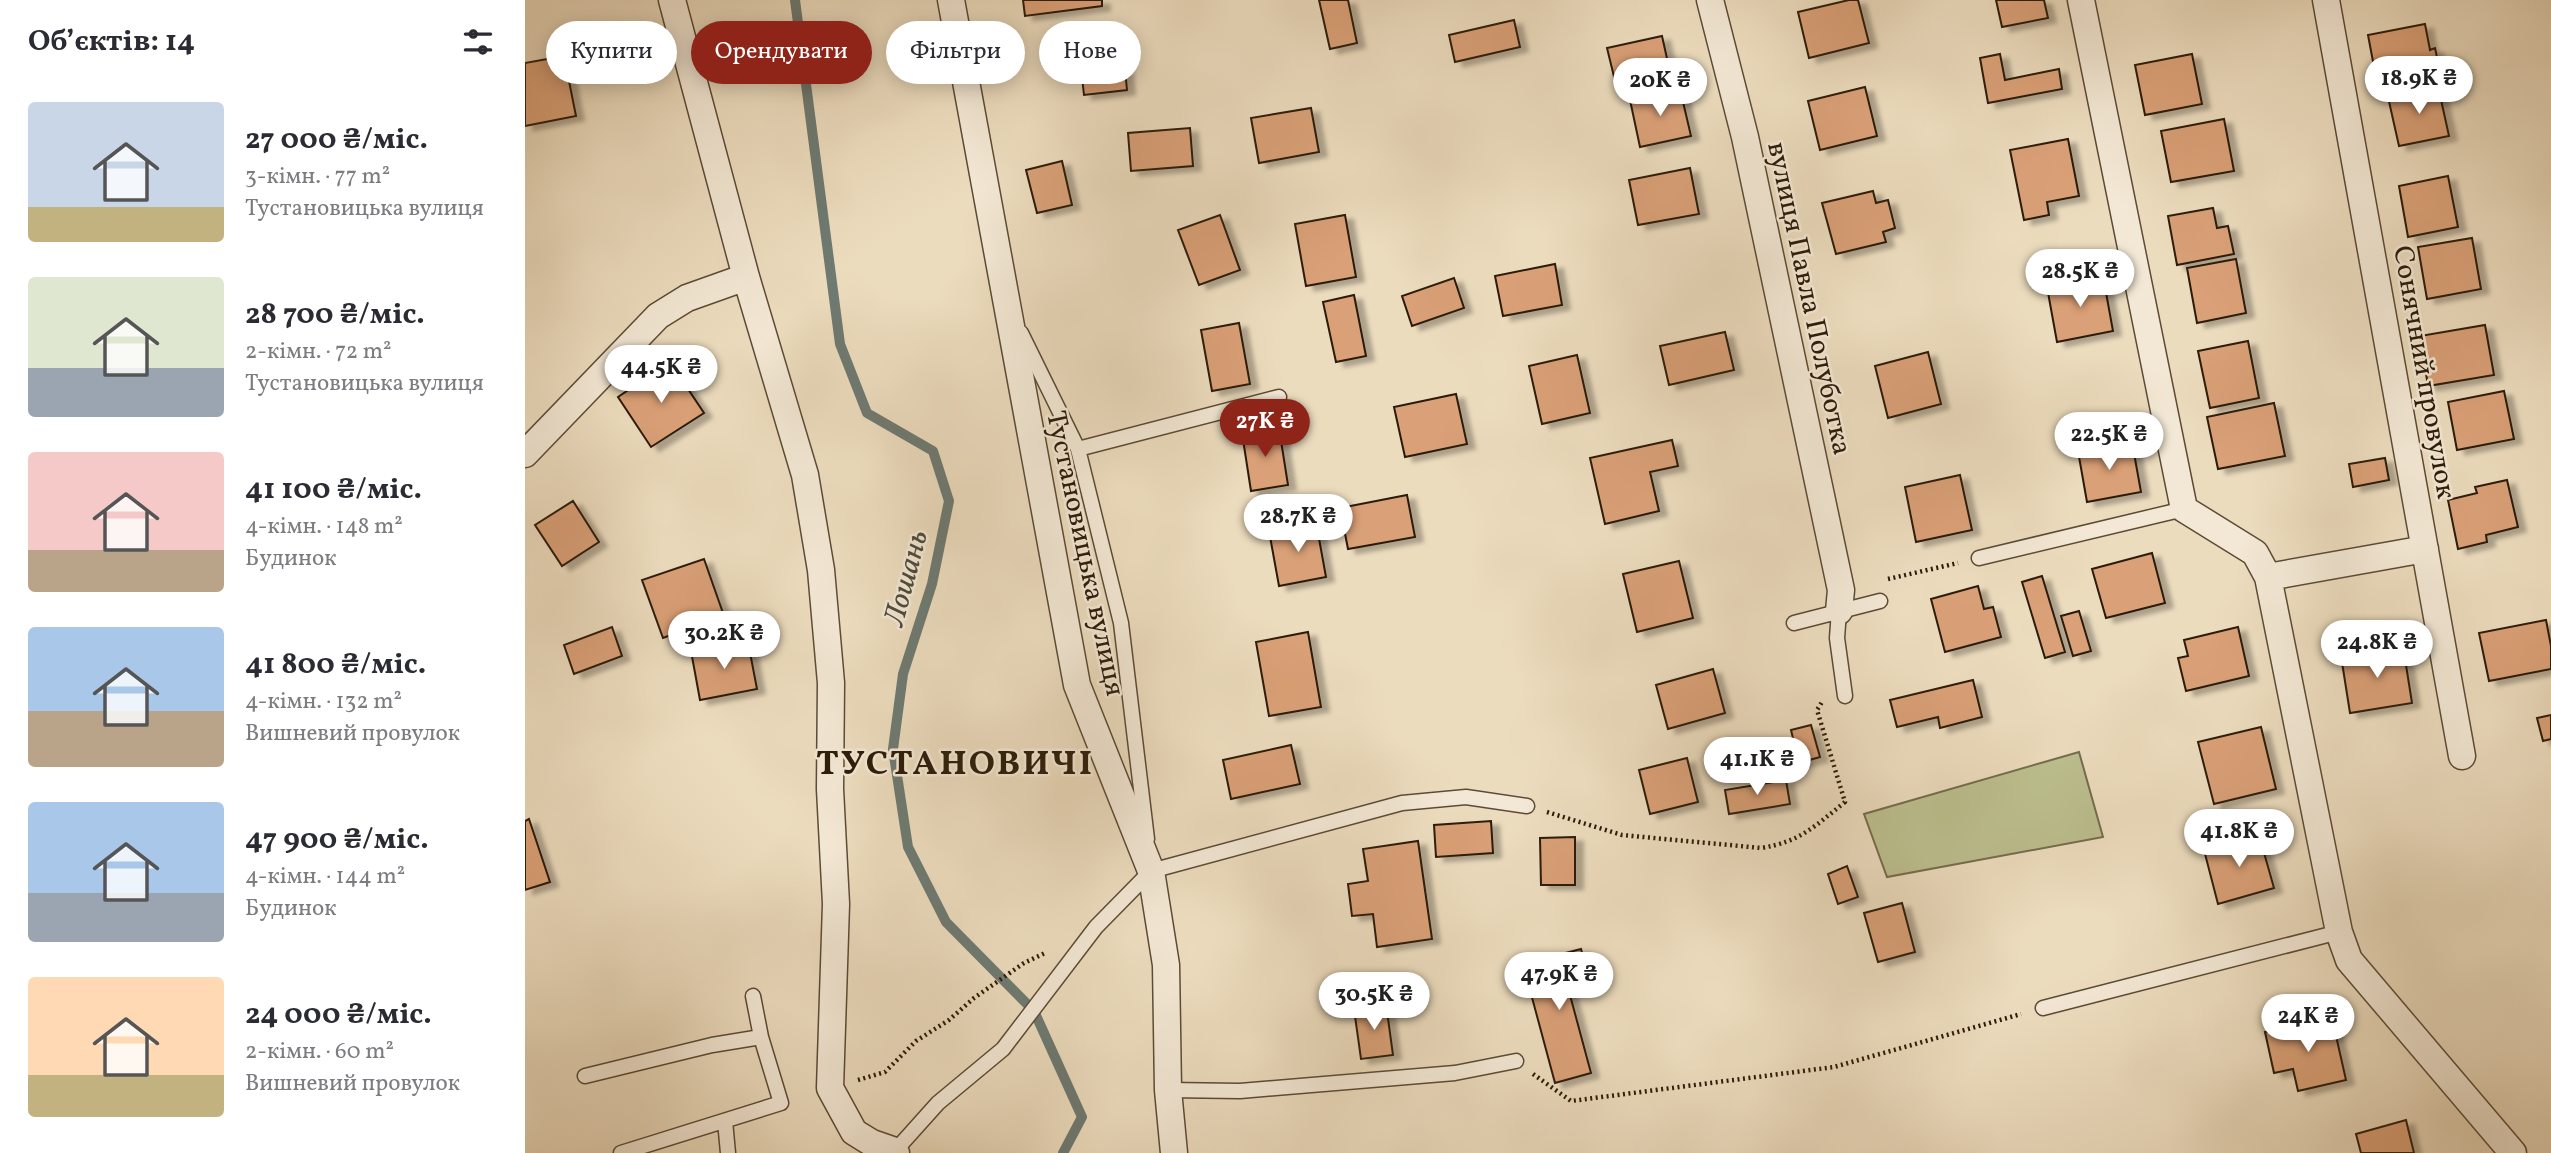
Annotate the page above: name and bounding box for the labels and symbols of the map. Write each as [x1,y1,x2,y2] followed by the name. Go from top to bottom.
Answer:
[2354,57,2484,116] pin: 18.9K ₴
[1611,58,1709,118] pin: 20K ₴
[1756,138,1861,459] street label: вулиця Павла Полуботка
[2382,243,2465,502] street label: Сонячний провулок
[2015,250,2145,309] pin: 28.5K ₴
[596,346,726,405] pin: 44.5K ₴
[1216,400,1314,459] pin: 27K ₴
[1035,407,1134,700] street label: Тустановицька вулиця
[2044,412,2174,472] pin: 22.5K ₴
[1233,494,1363,554] pin: 28.7K ₴
[874,526,940,632] water label: Лошань
[659,612,789,671] pin: 30.2K ₴
[2312,620,2442,680] pin: 24.8K ₴
[1692,738,1822,797] pin: 41.1K ₴
[816,741,1094,789] district label: ТУСТАНОВИЧІ
[2174,810,2304,869] pin: 41.8K ₴
[1494,953,1624,1012] pin: 47.9K ₴
[1309,972,1439,1032] pin: 30.5K ₴
[2259,995,2357,1054] pin: 24K ₴

